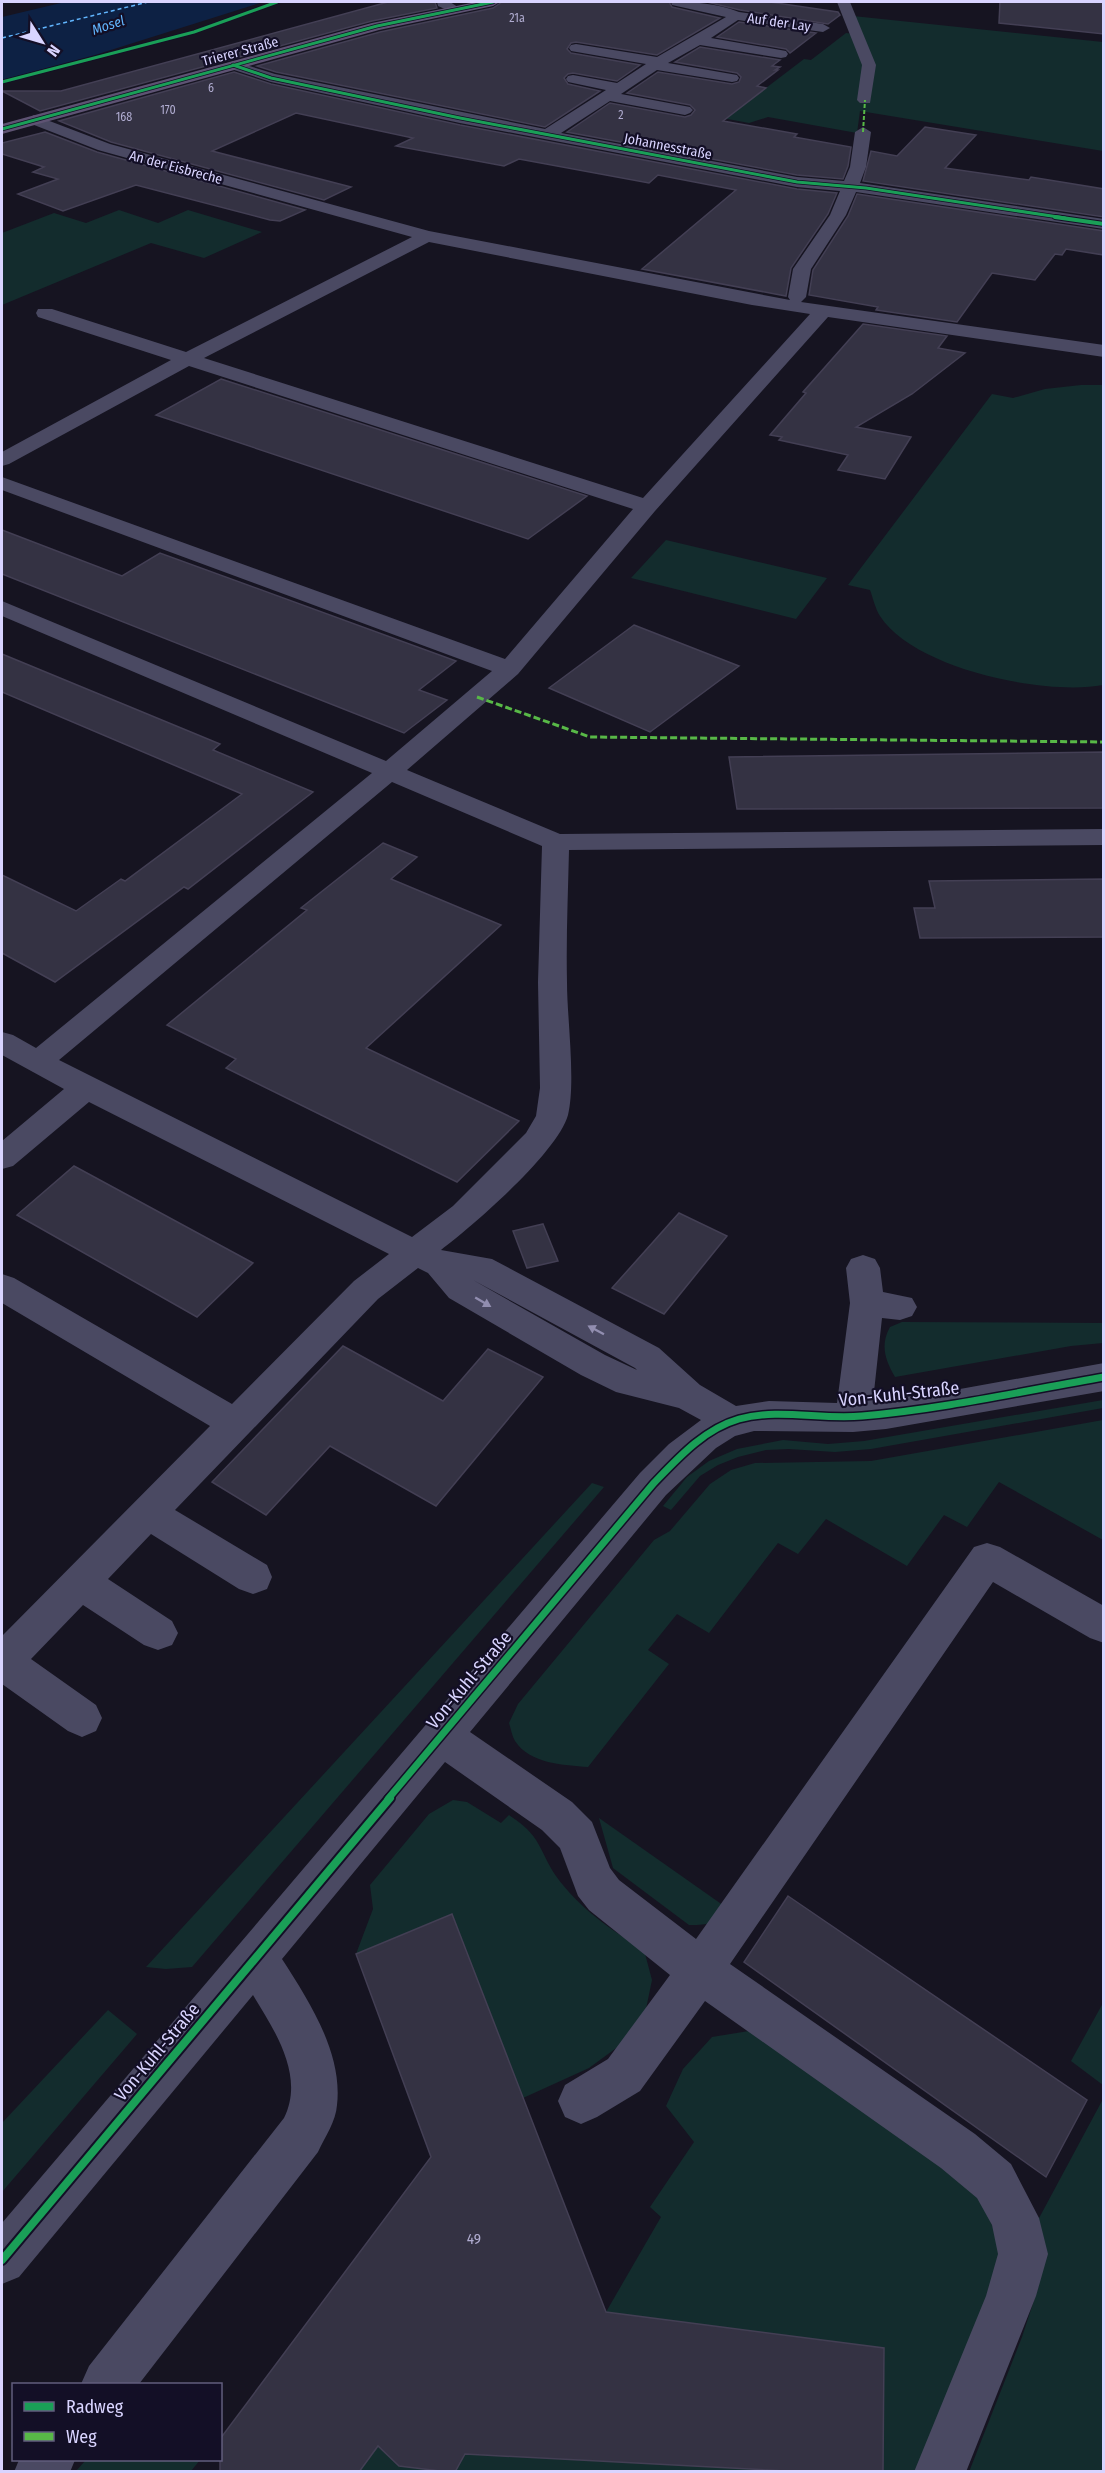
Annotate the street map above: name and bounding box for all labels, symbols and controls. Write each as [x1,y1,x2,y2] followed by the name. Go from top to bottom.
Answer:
[746,10,812,35] street label: Auf der Lay
[509,11,525,25] house number: 21a
[12,12,72,72] north arrow
[90,12,127,39] water label: Mosel
[200,33,280,70] street label: Trierer Straße
[43,41,64,60] text: N
[208,81,214,95] house number: 6
[160,103,176,117] house number: 170
[618,108,624,122] house number: 2
[116,110,132,124] house number: 168
[622,130,713,163] street label: Johannesstraße
[127,147,224,188] street label: An der Eisbreche
[475,1297,492,1307] one-way arrow
[587,1325,605,1335] one-way arrow
[838,1377,960,1411] street label: Von-Kuhl-Straße
[422,1627,516,1733] street label: Von-Kuhl-Straße
[110,1999,204,2105] street label: Von-Kuhl-Straße
[467,2230,481,2248] house number: 49
[12,2383,222,2461] legend
[66,2396,124,2418] text: Radweg
[66,2426,97,2448] text: Weg

